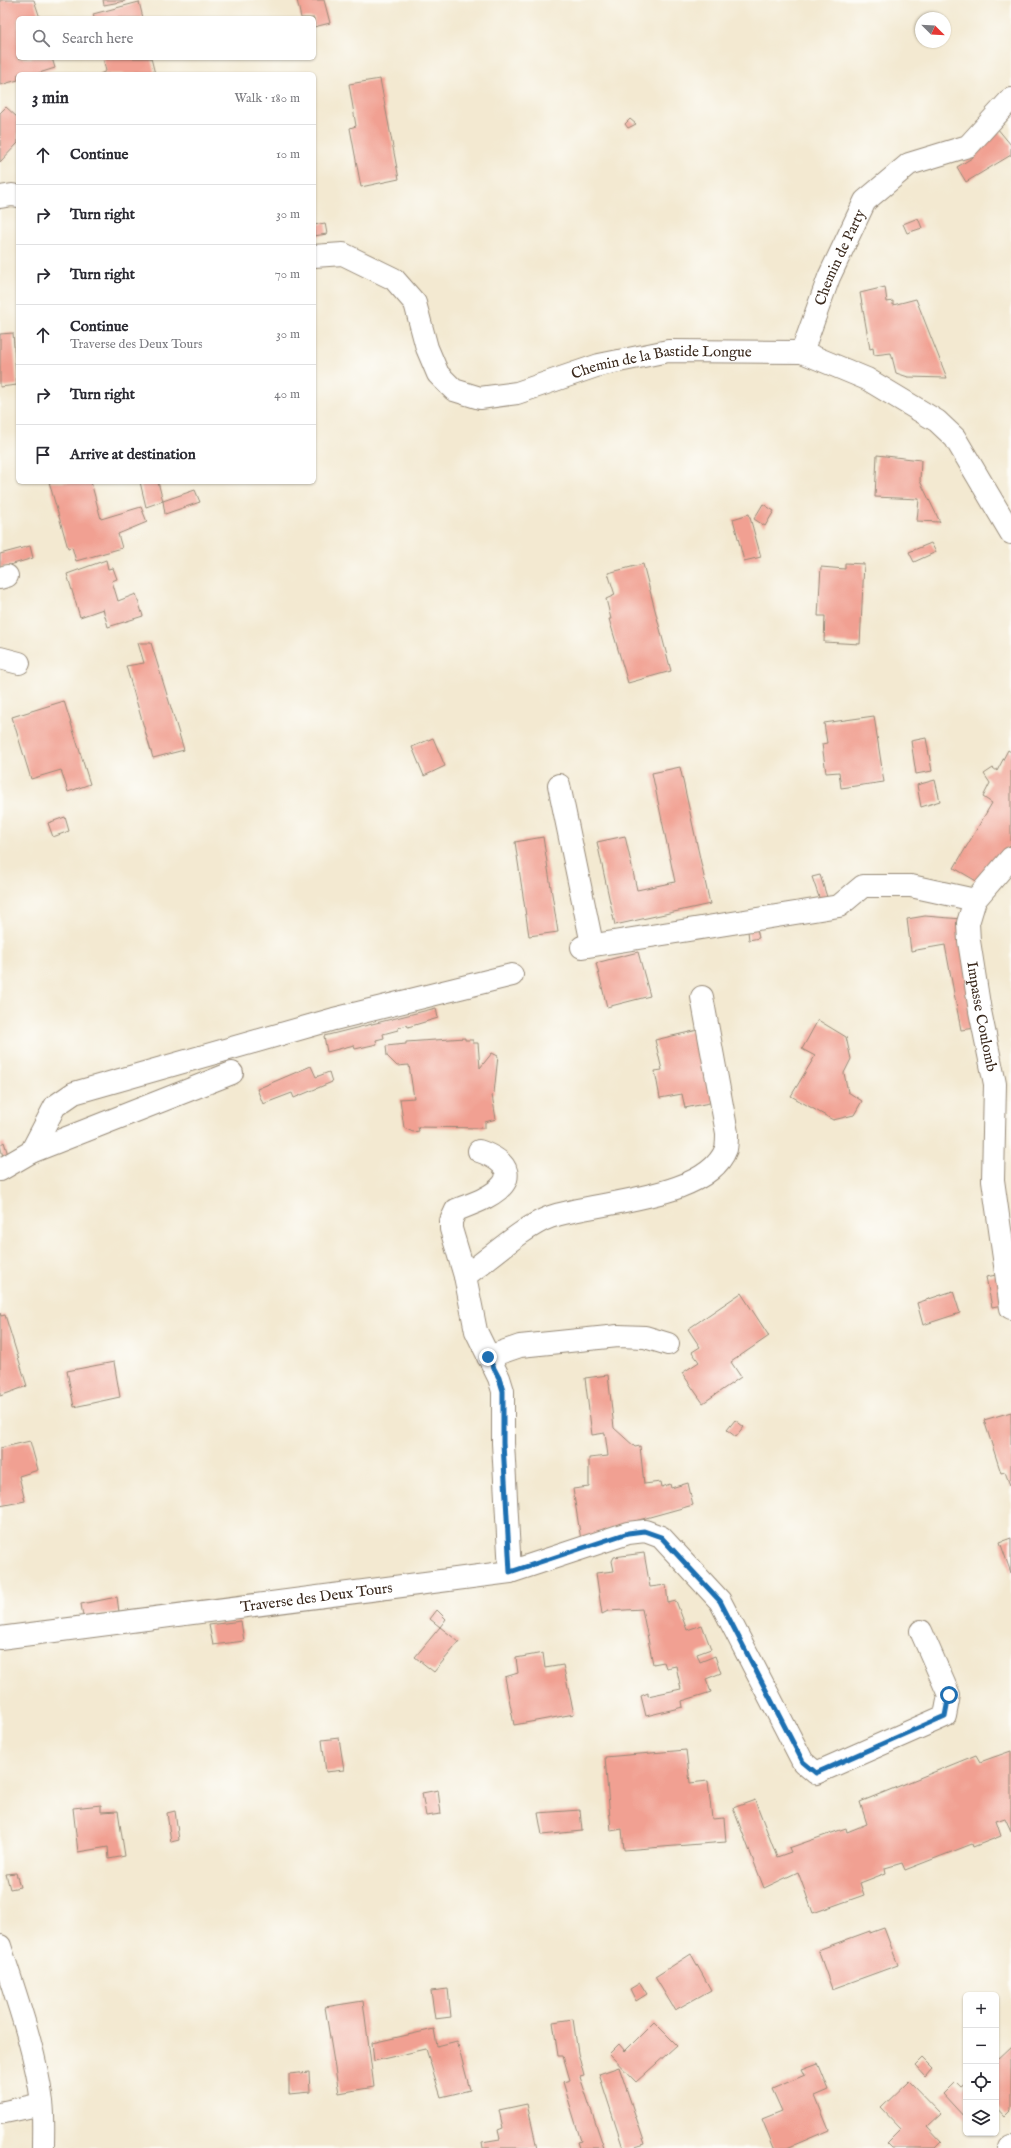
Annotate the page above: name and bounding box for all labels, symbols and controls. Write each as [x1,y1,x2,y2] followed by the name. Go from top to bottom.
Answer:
[915,12,951,48] north arrow
[16,16,316,60] search box
[30,27,52,49] icon: search
[62,29,133,48] text: Search here
[32,88,69,109] text: 3 min
[235,90,300,107] text: Walk · 180 m
[32,144,54,166] icon: ahead
[70,145,128,164] text: Continue
[276,146,300,163] text: 10 m
[32,204,54,226] icon: right
[70,205,135,224] text: Turn right
[810,205,870,308] street label: Chemin de Party
[276,206,300,223] text: 30 m
[32,264,54,286] icon: right
[70,265,135,284] text: Turn right
[275,266,300,283] text: 70 m
[70,317,128,336] text: Continue
[32,324,54,346] icon: ahead
[276,326,300,343] text: 30 m
[70,336,203,353] text: Traverse des Deux Tours
[569,341,752,383] street label: Chemin de la Bastide Longue
[32,384,54,406] icon: right
[70,385,135,404] text: Turn right
[274,386,300,403] text: 40 m
[32,444,54,466] icon: arrive
[70,445,196,464] text: Arrive at destination
[963,960,1002,1073] street label: Impasse Coulomb
[479,1348,497,1366] route end
[239,1578,393,1616] street label: Traverse des Deux Tours
[940,1686,958,1704] route start
[963,1992,999,2136] map controls
[963,1992,999,2028] button: +
[963,2028,999,2064] button: −
[963,2064,999,2100] button: locate
[963,2100,999,2136] button: layers

